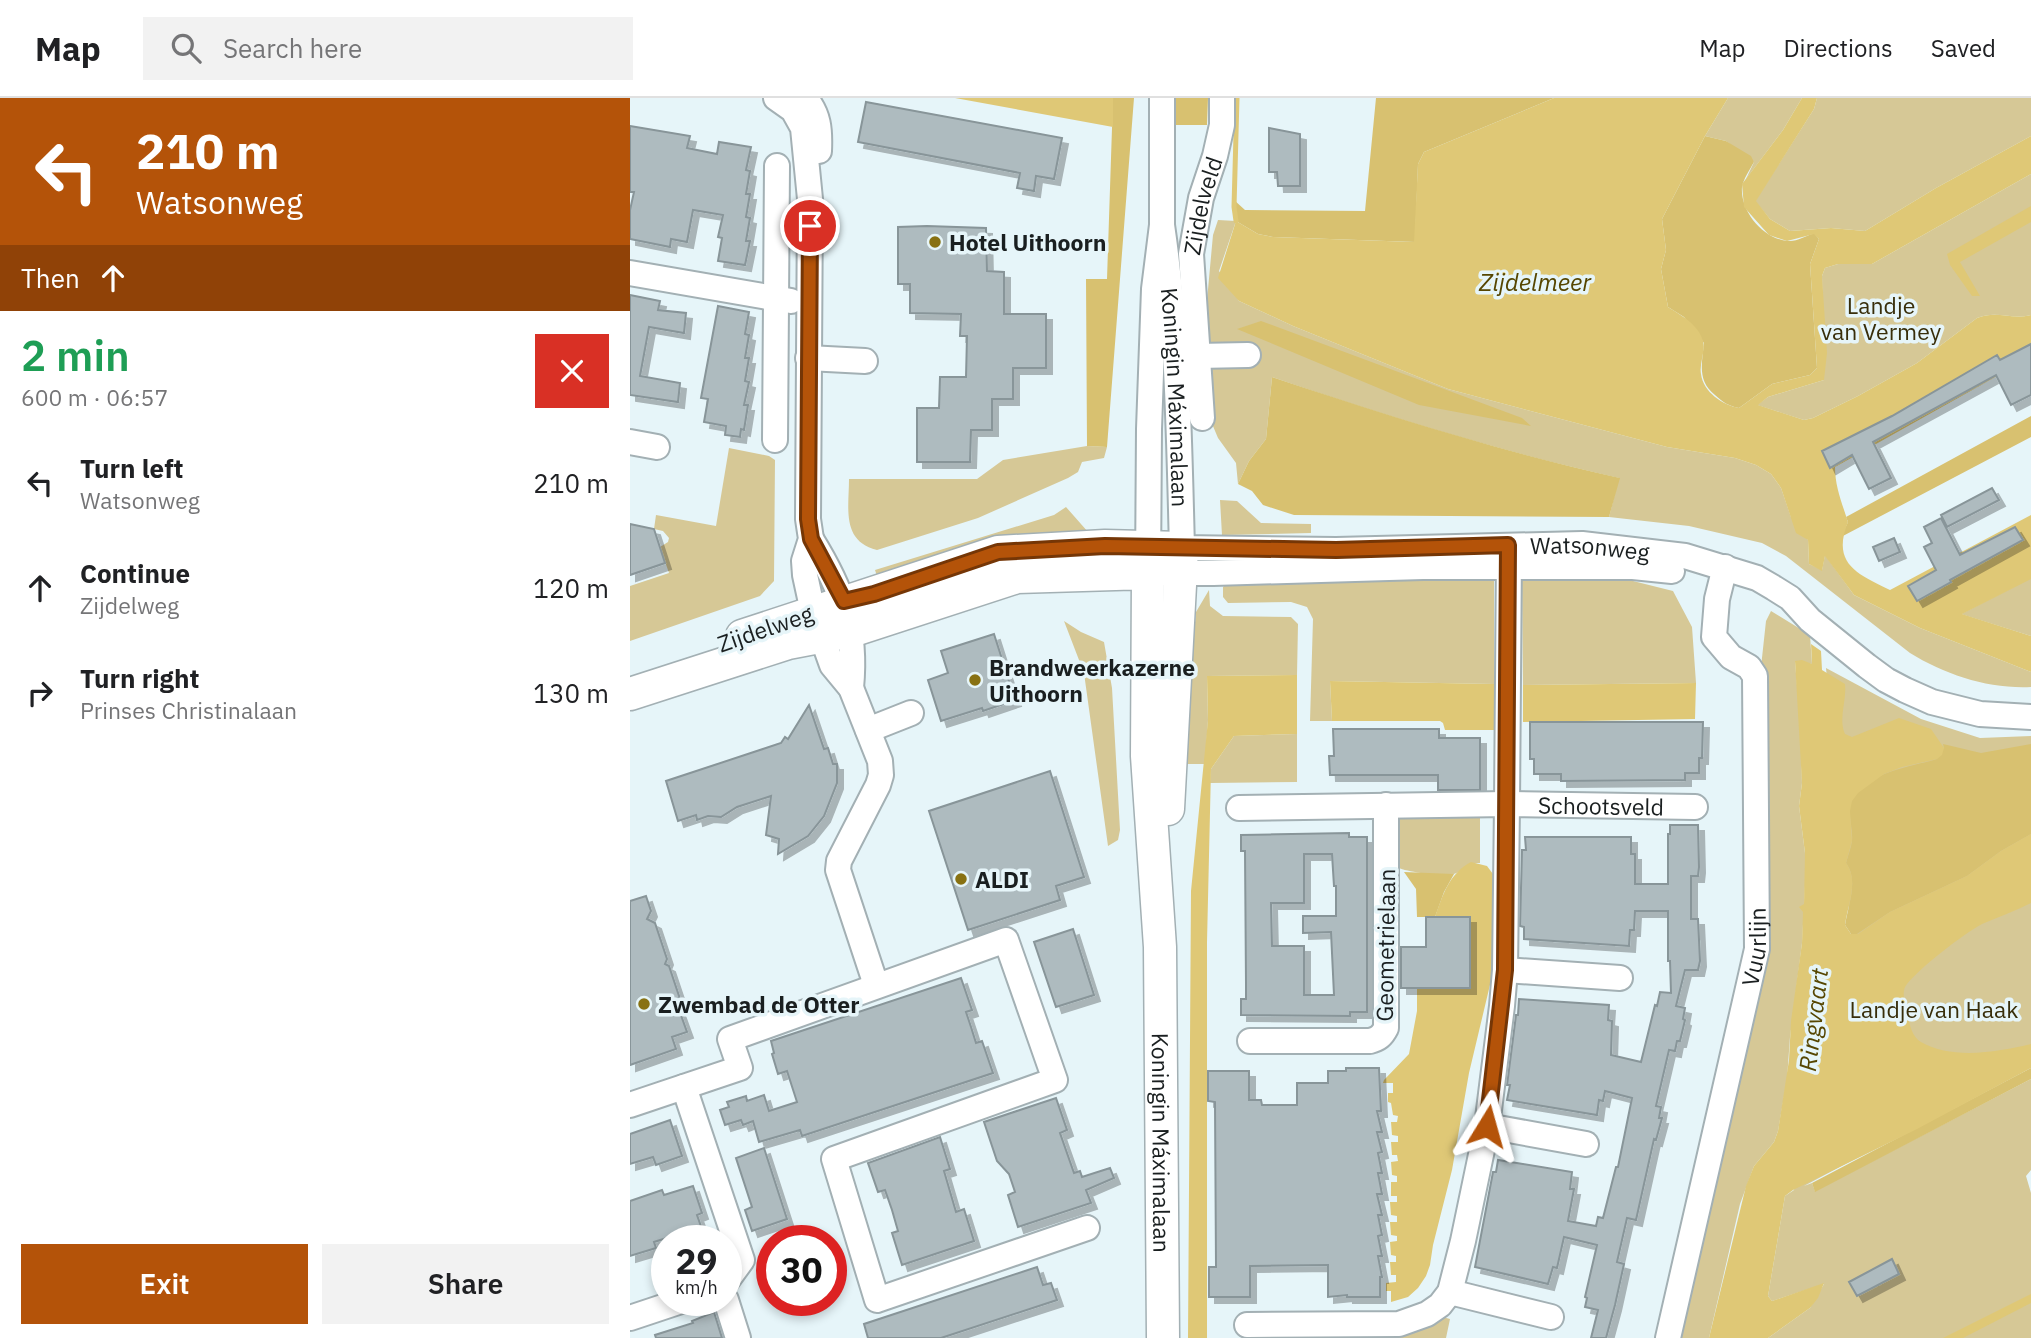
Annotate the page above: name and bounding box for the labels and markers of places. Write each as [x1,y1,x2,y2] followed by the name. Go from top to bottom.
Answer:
[780,196,840,256] pin
[949,227,1107,257] place label: Hotel Uithoorn
[927,234,943,250] marker: Hotel Uithoorn
[989,652,1195,708] place label: Brandweerkazerne Uithoorn
[967,672,983,688] marker: Brandweerkazerne Uithoorn
[975,864,1029,894] place label: ALDI
[953,871,969,887] marker: ALDI
[658,989,859,1019] place label: Zwembad de Otter
[636,996,652,1012] marker: Zwembad de Otter

